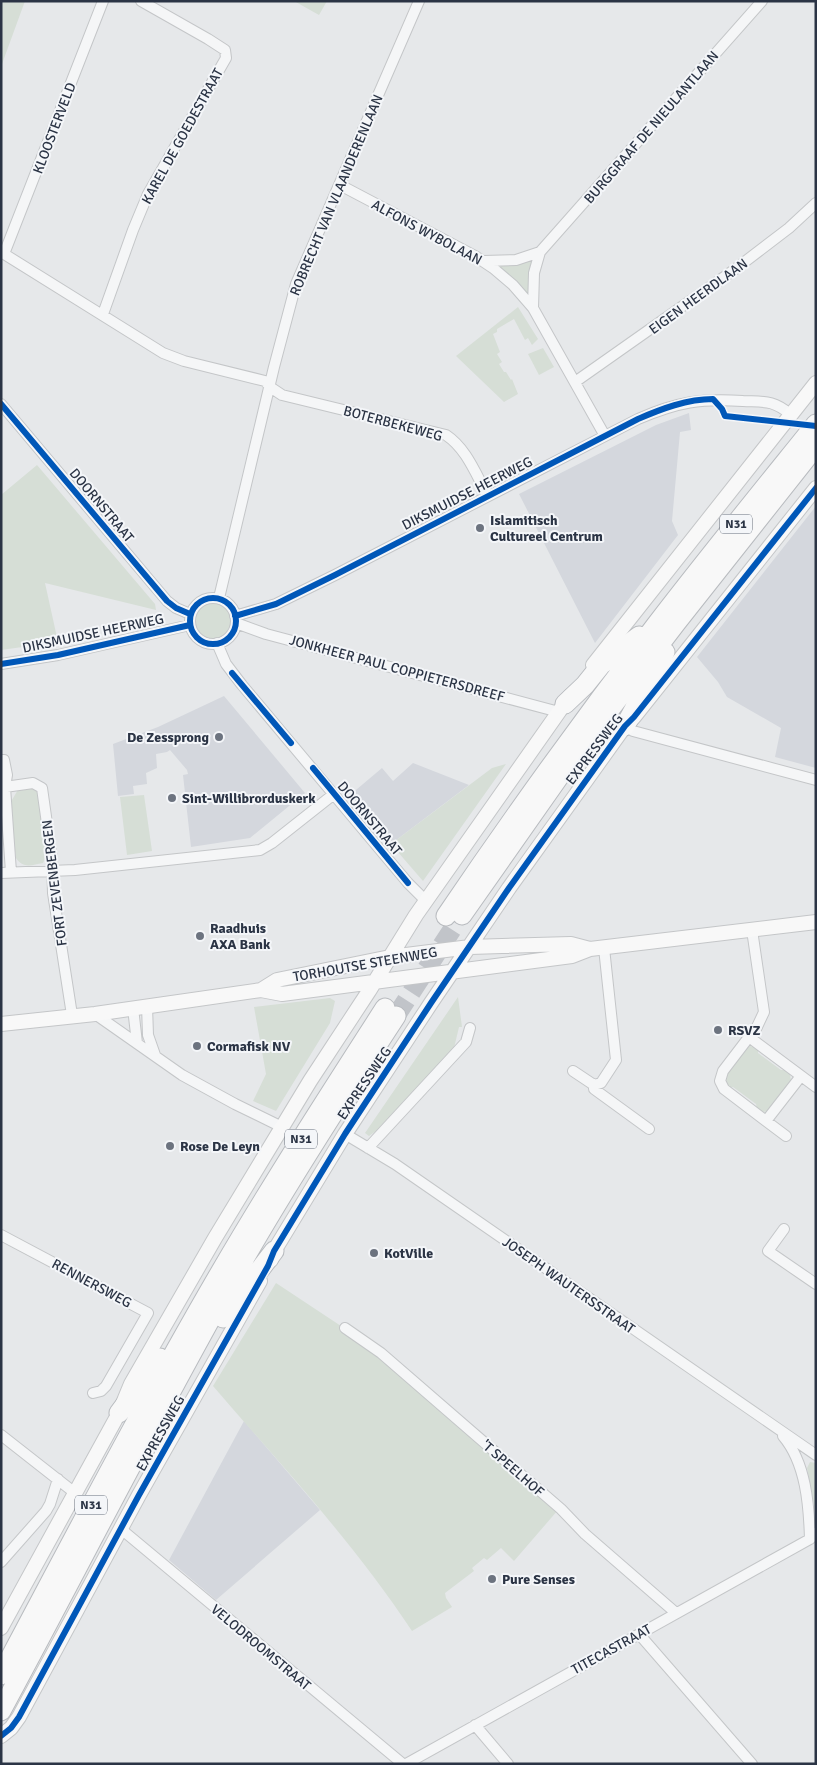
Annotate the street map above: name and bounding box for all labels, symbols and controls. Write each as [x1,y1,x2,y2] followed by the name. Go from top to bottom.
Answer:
[580,47,722,207] street label: BURGGRAAF DE NIEULANTLAAN
[138,65,227,207] street label: KAREL DE GOEDESTRAAT
[29,80,80,176] street label: KLOOSTERVELD
[286,92,387,298] street label: ROBRECHT VAN VLAANDERENLAAN
[369,196,485,269] street label: ALFONS WYBOLAAN
[646,255,751,338] street label: EIGEN HEERDLAAN
[341,402,444,445] street label: BOTERBEKEWEG
[399,453,535,534] street label: DIKSMUIDSE HEERWEG
[66,465,138,546] street label: DOORNSTRAAT
[490,512,603,545] place label: Islamitisch Cultureel Centrum
[720,514,752,534] road number: N31
[474,522,486,534] marker: Islamitisch Cultureel Centrum
[21,610,165,657] street label: DIKSMUIDSE HEERWEG
[287,632,506,705] street label: JONKHEER PAUL COPPIETERSDREEF
[562,710,627,788] street label: EXPRESSWEG
[127,729,209,746] place label: De Zessprong
[213,731,225,743] marker: De Zessprong
[334,778,406,859] street label: DOORNSTRAAT
[182,790,316,807] place label: Sint-Willibrorduskerk
[166,792,178,804] marker: Sint-Willibrorduskerk
[38,819,71,947] street label: FORT ZEVENBERGEN
[210,920,271,953] place label: Raadhuis AXA Bank
[194,930,206,942] marker: Raadhuis AXA Bank
[292,943,439,986] street label: TORHOUTSE STEENWEG
[728,1022,761,1039] place label: RSVZ
[712,1024,724,1036] marker: RSVZ
[207,1038,291,1055] place label: Cormafisk NV
[191,1040,203,1052] marker: Cormafisk NV
[334,1044,395,1123] street label: EXPRESSWEG
[285,1130,317,1148] road number: N31
[180,1138,260,1155] place label: Rose De Leyn
[164,1140,176,1152] marker: Rose De Leyn
[499,1233,638,1338] street label: JOSEPH WAUTERSSTRAAT
[384,1245,433,1262] place label: KotVille
[368,1247,380,1259] marker: KotVille
[49,1255,135,1312] street label: RENNERSWEG
[133,1392,188,1474] street label: EXPRESSWEG
[478,1437,548,1500] street label: 'T SPEELHOF
[75,1496,107,1514] road number: N31
[502,1571,575,1588] place label: Pure Senses
[486,1573,498,1585] marker: Pure Senses
[207,1601,314,1694] street label: VELODROOMSTRAAT
[568,1620,654,1678] street label: TITECASTRAAT

